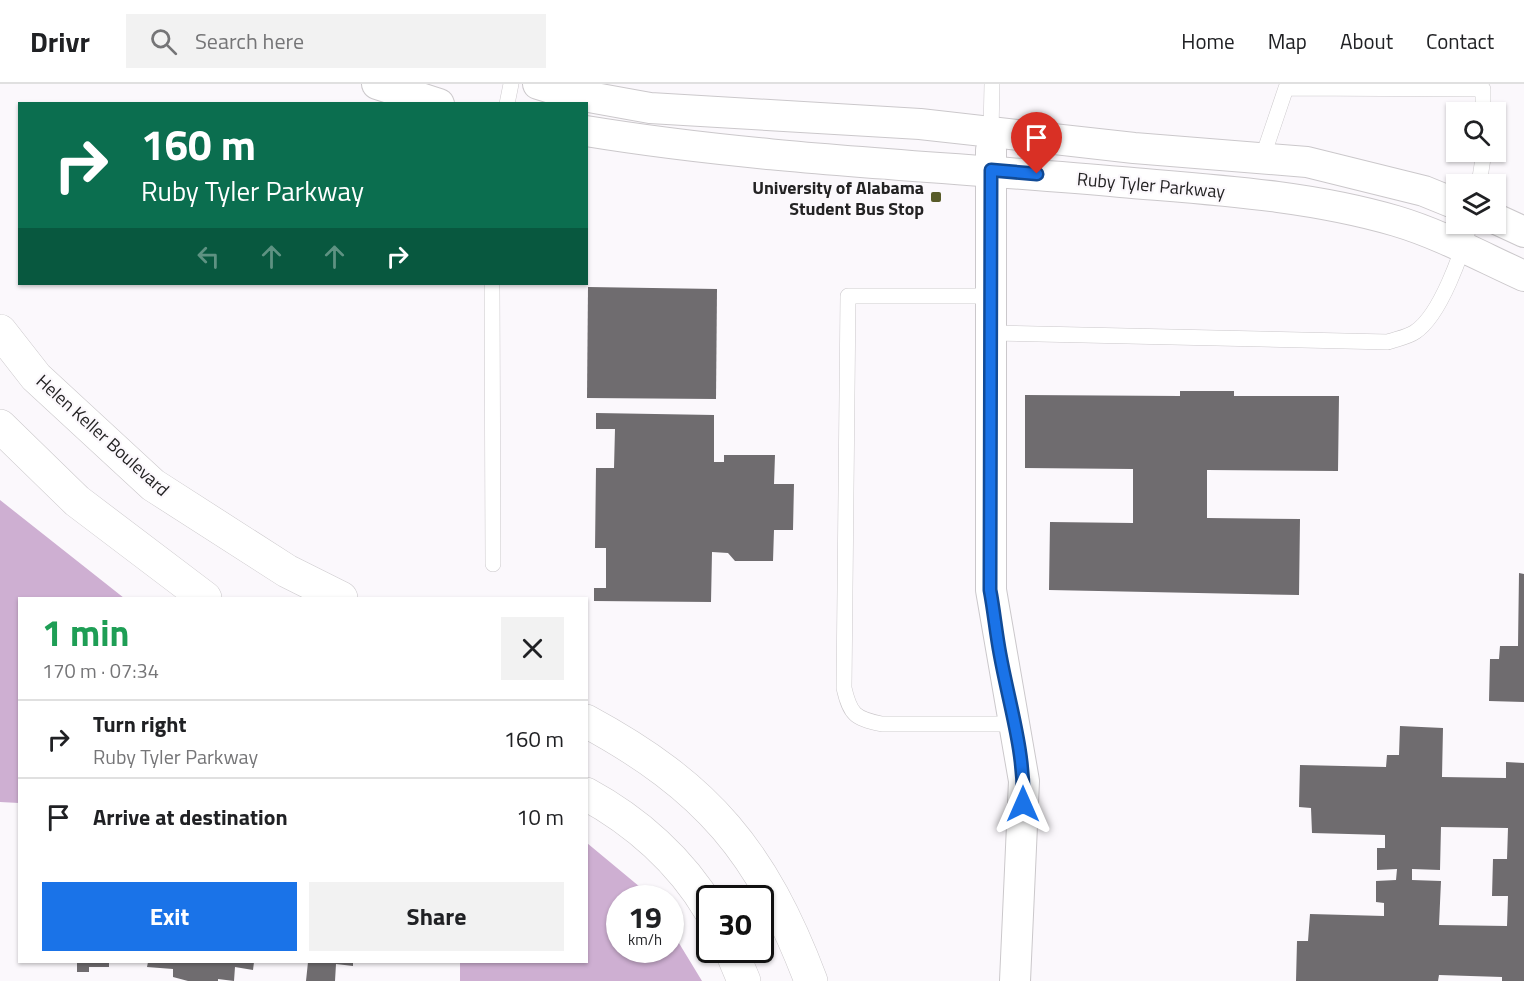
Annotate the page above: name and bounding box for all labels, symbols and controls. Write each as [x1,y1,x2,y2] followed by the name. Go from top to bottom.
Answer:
[126,14,546,68] search box
[30,20,90,63] text: Drivr
[195,24,304,58] text: Search here
[147,25,180,58] icon: search
[1181,25,1235,57] text: Home
[1268,25,1307,57] text: Map
[1340,25,1393,57] text: About
[1426,25,1494,57] text: Contact
[1446,102,1506,234] map controls
[1446,102,1506,162] button: search
[141,112,256,176] text: 160 m
[1011,112,1062,174] pin
[1020,121,1053,154] icon: arrive
[42,126,120,204] icon: right
[1076,165,1227,205] street label: Ruby Tyler Parkway
[141,170,364,211] text: Ruby Tyler Parkway
[752,174,924,222] place label: University of Alabama Student Bus Stop
[1446,174,1506,234] button: layers
[929,190,943,204] marker: University of Alabama Student Bus Stop
[192,240,225,273] icon: left
[255,240,288,273] icon: ahead
[318,240,351,273] icon: ahead
[381,240,414,273] icon: right
[30,368,176,502] street label: Helen Keller Boulevard
[42,605,129,660] text: 1 min
[501,617,564,680] button: close
[42,655,159,686] text: 170 m · 07:34
[93,707,187,741] text: Turn right
[504,722,564,756] text: 160 m
[42,723,75,756] icon: right
[93,741,258,772] text: Ruby Tyler Parkway
[991,772,1055,836] position arrow
[93,800,288,834] text: Arrive at destination
[516,800,564,834] text: 10 m
[42,801,75,834] icon: arrive
[42,882,297,951] button: Exit
[309,882,564,951] button: Share
[696,885,774,963] speed limit sign: 30
[628,894,662,940] text: 19
[628,928,662,951] text: km/h

